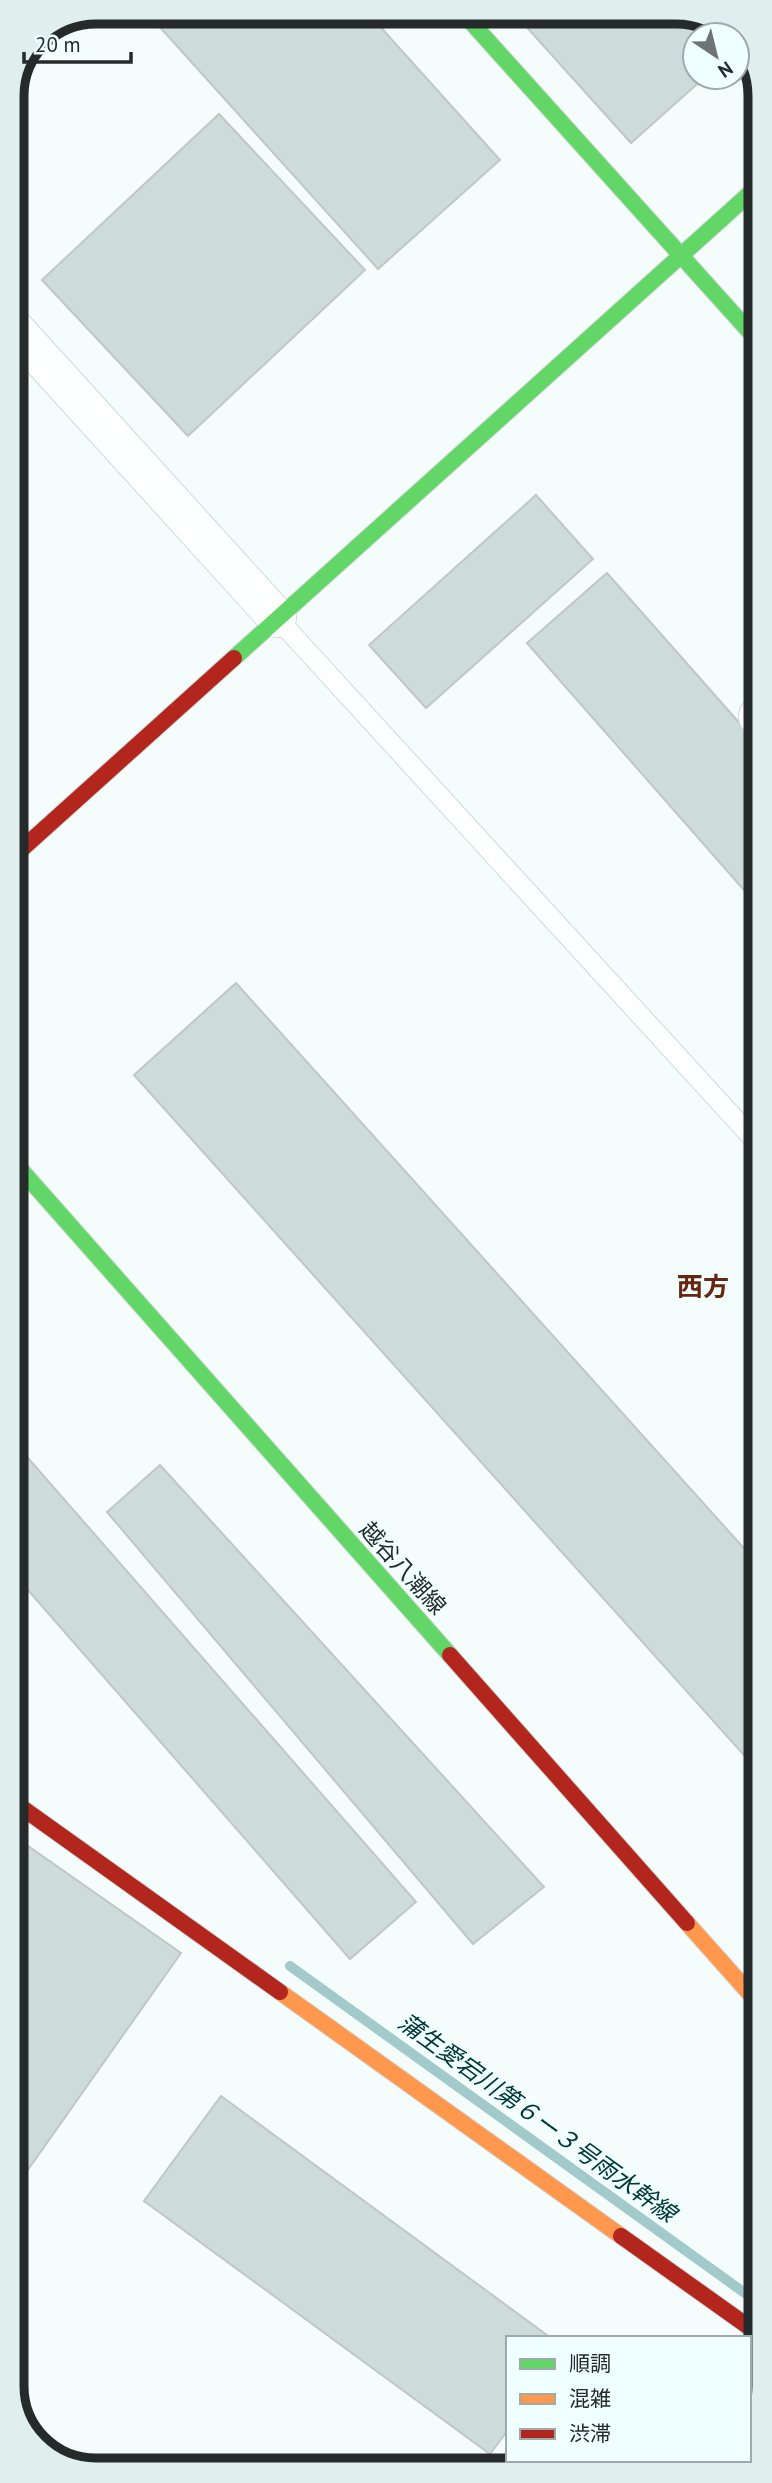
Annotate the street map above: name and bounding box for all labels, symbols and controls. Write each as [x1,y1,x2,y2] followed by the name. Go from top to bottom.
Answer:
[24,21,131,65] scale bar
[681,21,751,91] north arrow
[35,31,81,58] text: 20 m
[714,57,738,83] text: N
[677,1270,729,1303] district label: 西方
[354,1515,453,1620] street label: 越谷八潮線
[392,2006,685,2231] water label: 蒲生愛宕川第６ー３号雨水幹線
[506,2336,751,2462] legend
[569,2350,611,2377] text: 順調
[569,2385,611,2412] text: 混雑
[569,2420,611,2447] text: 渋滞

